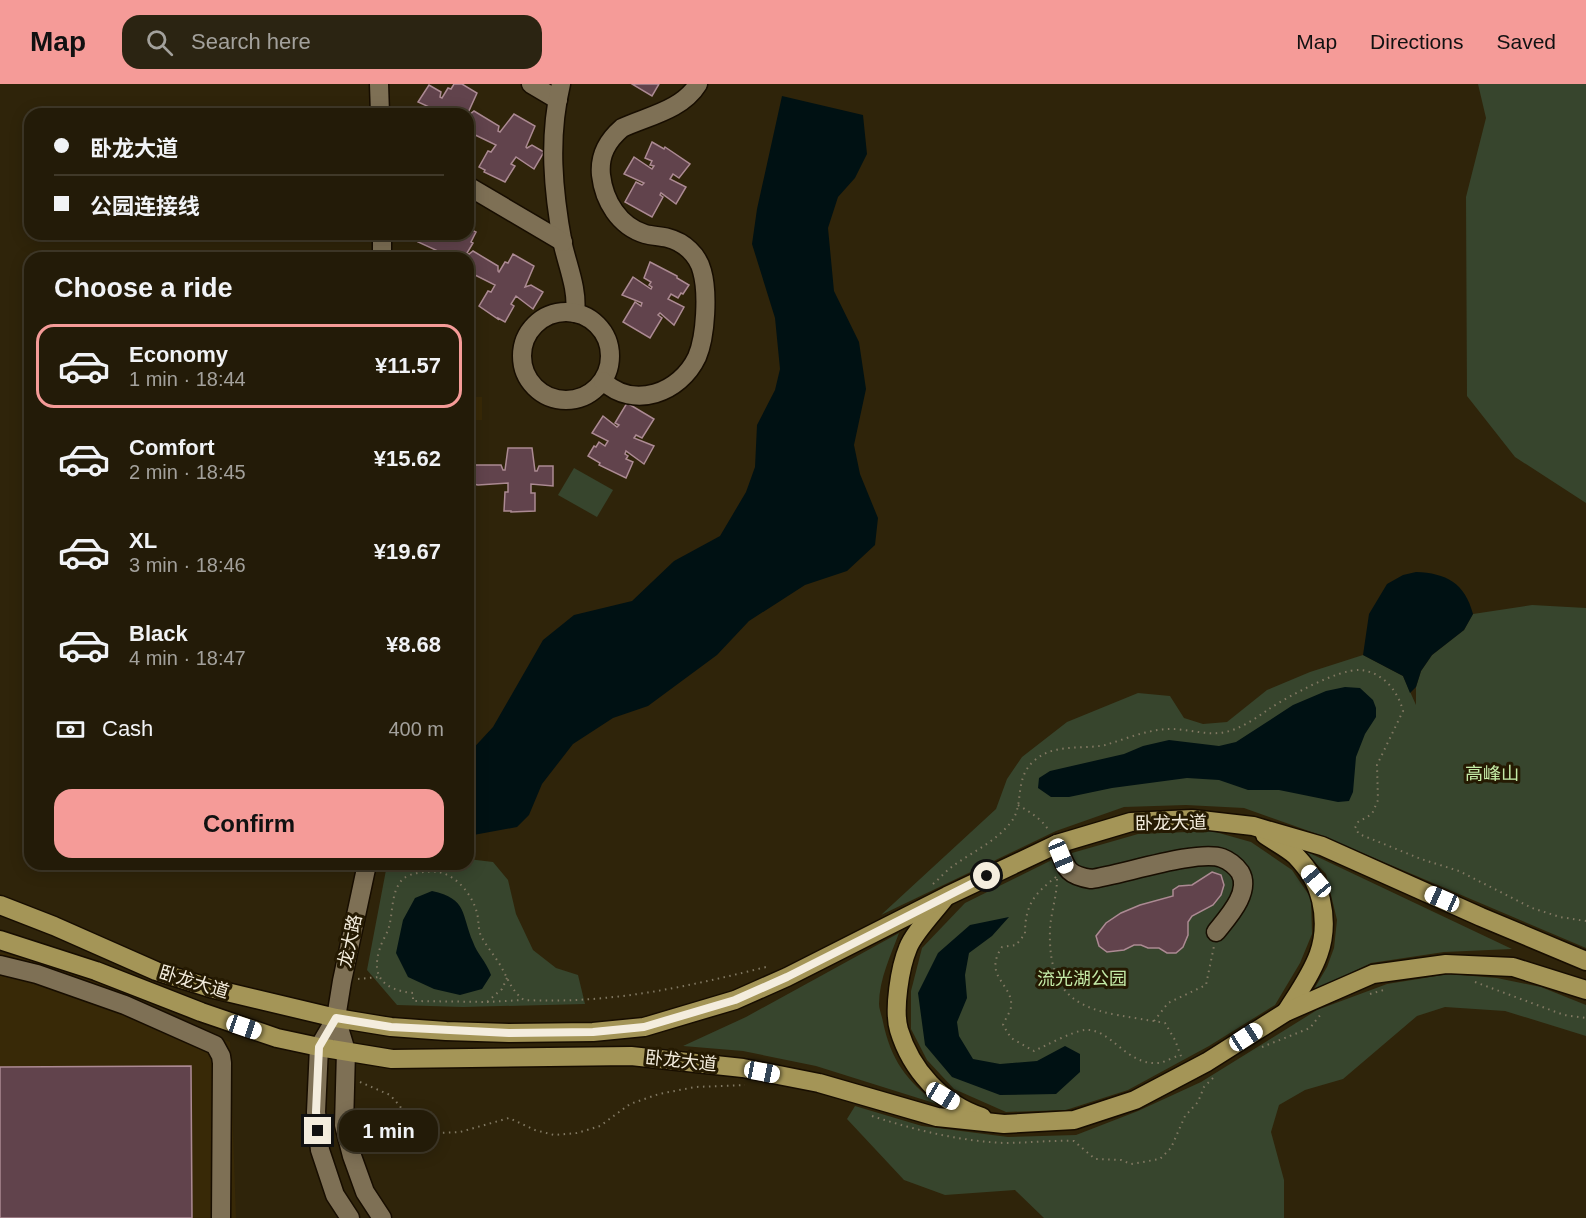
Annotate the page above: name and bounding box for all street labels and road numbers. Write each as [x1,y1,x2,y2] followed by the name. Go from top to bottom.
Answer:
[1135,812,1207,834] street label: 卧龙大道
[335,913,365,969] street label: 龙大路
[157,962,231,1002] street label: 卧龙大道
[644,1047,718,1075] street label: 卧龙大道

